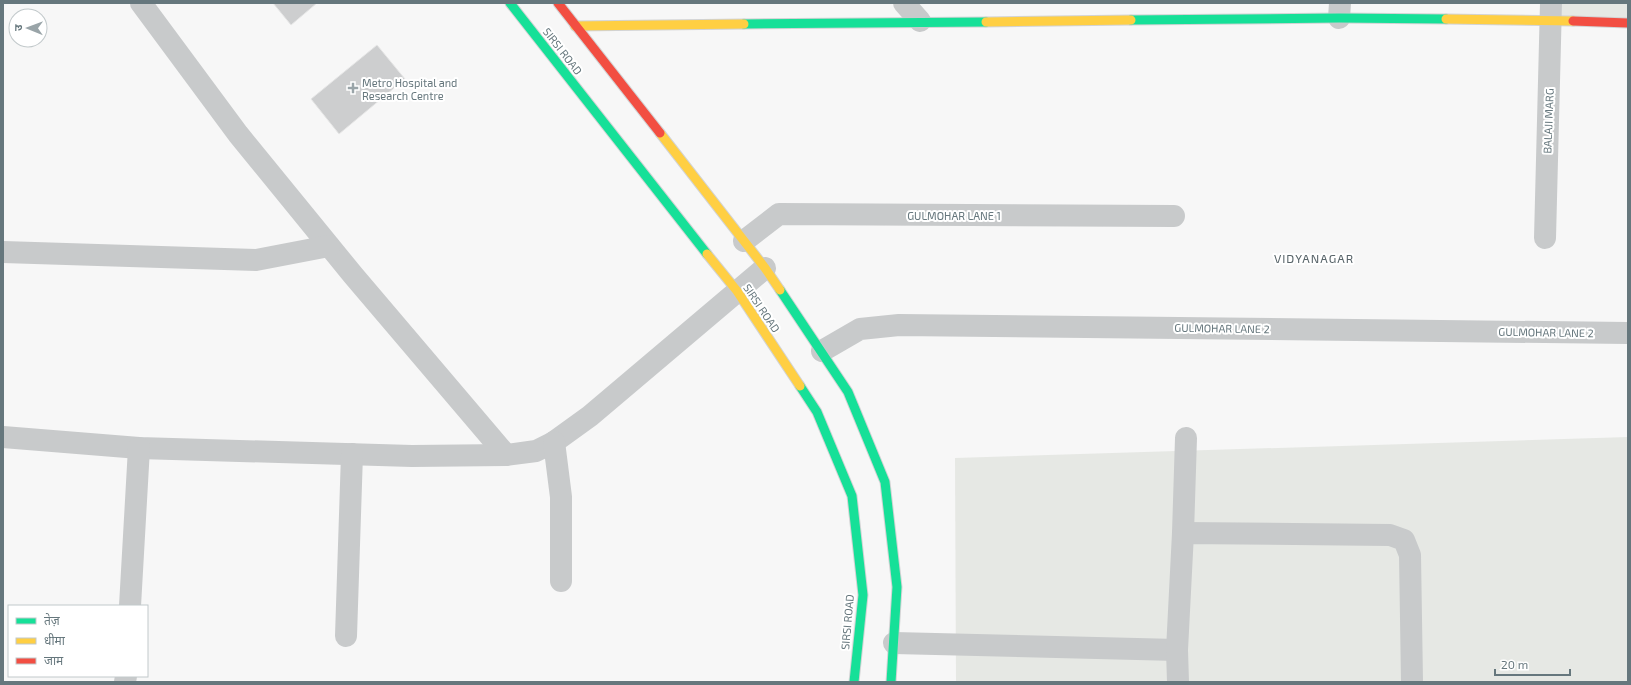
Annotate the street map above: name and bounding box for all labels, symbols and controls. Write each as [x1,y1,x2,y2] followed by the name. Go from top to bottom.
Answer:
[8,8,48,48] north arrow
[11,24,24,31] text: उ
[541,25,585,77] street label: SIRSI ROAD
[362,76,457,102] place label: Metro Hospital and Research Centre
[347,82,359,94] marker: Metro Hospital and Research Centre
[1540,88,1556,154] street label: BALAJI MARG
[907,209,1001,222] street label: GULMOHAR LANE 1
[1274,251,1354,265] district label: VIDYANAGAR
[741,281,783,335] street label: SIRSI ROAD
[1174,321,1270,335] street label: GULMOHAR LANE 2
[1498,325,1594,339] street label: GULMOHAR LANE 2
[838,594,856,650] street label: SIRSI ROAD
[8,605,148,677] legend
[44,613,61,627] text: तेज़
[44,633,66,647] text: धीमा
[1495,651,1570,677] scale bar
[44,653,64,667] text: जाम
[1501,657,1528,671] text: 20 m

